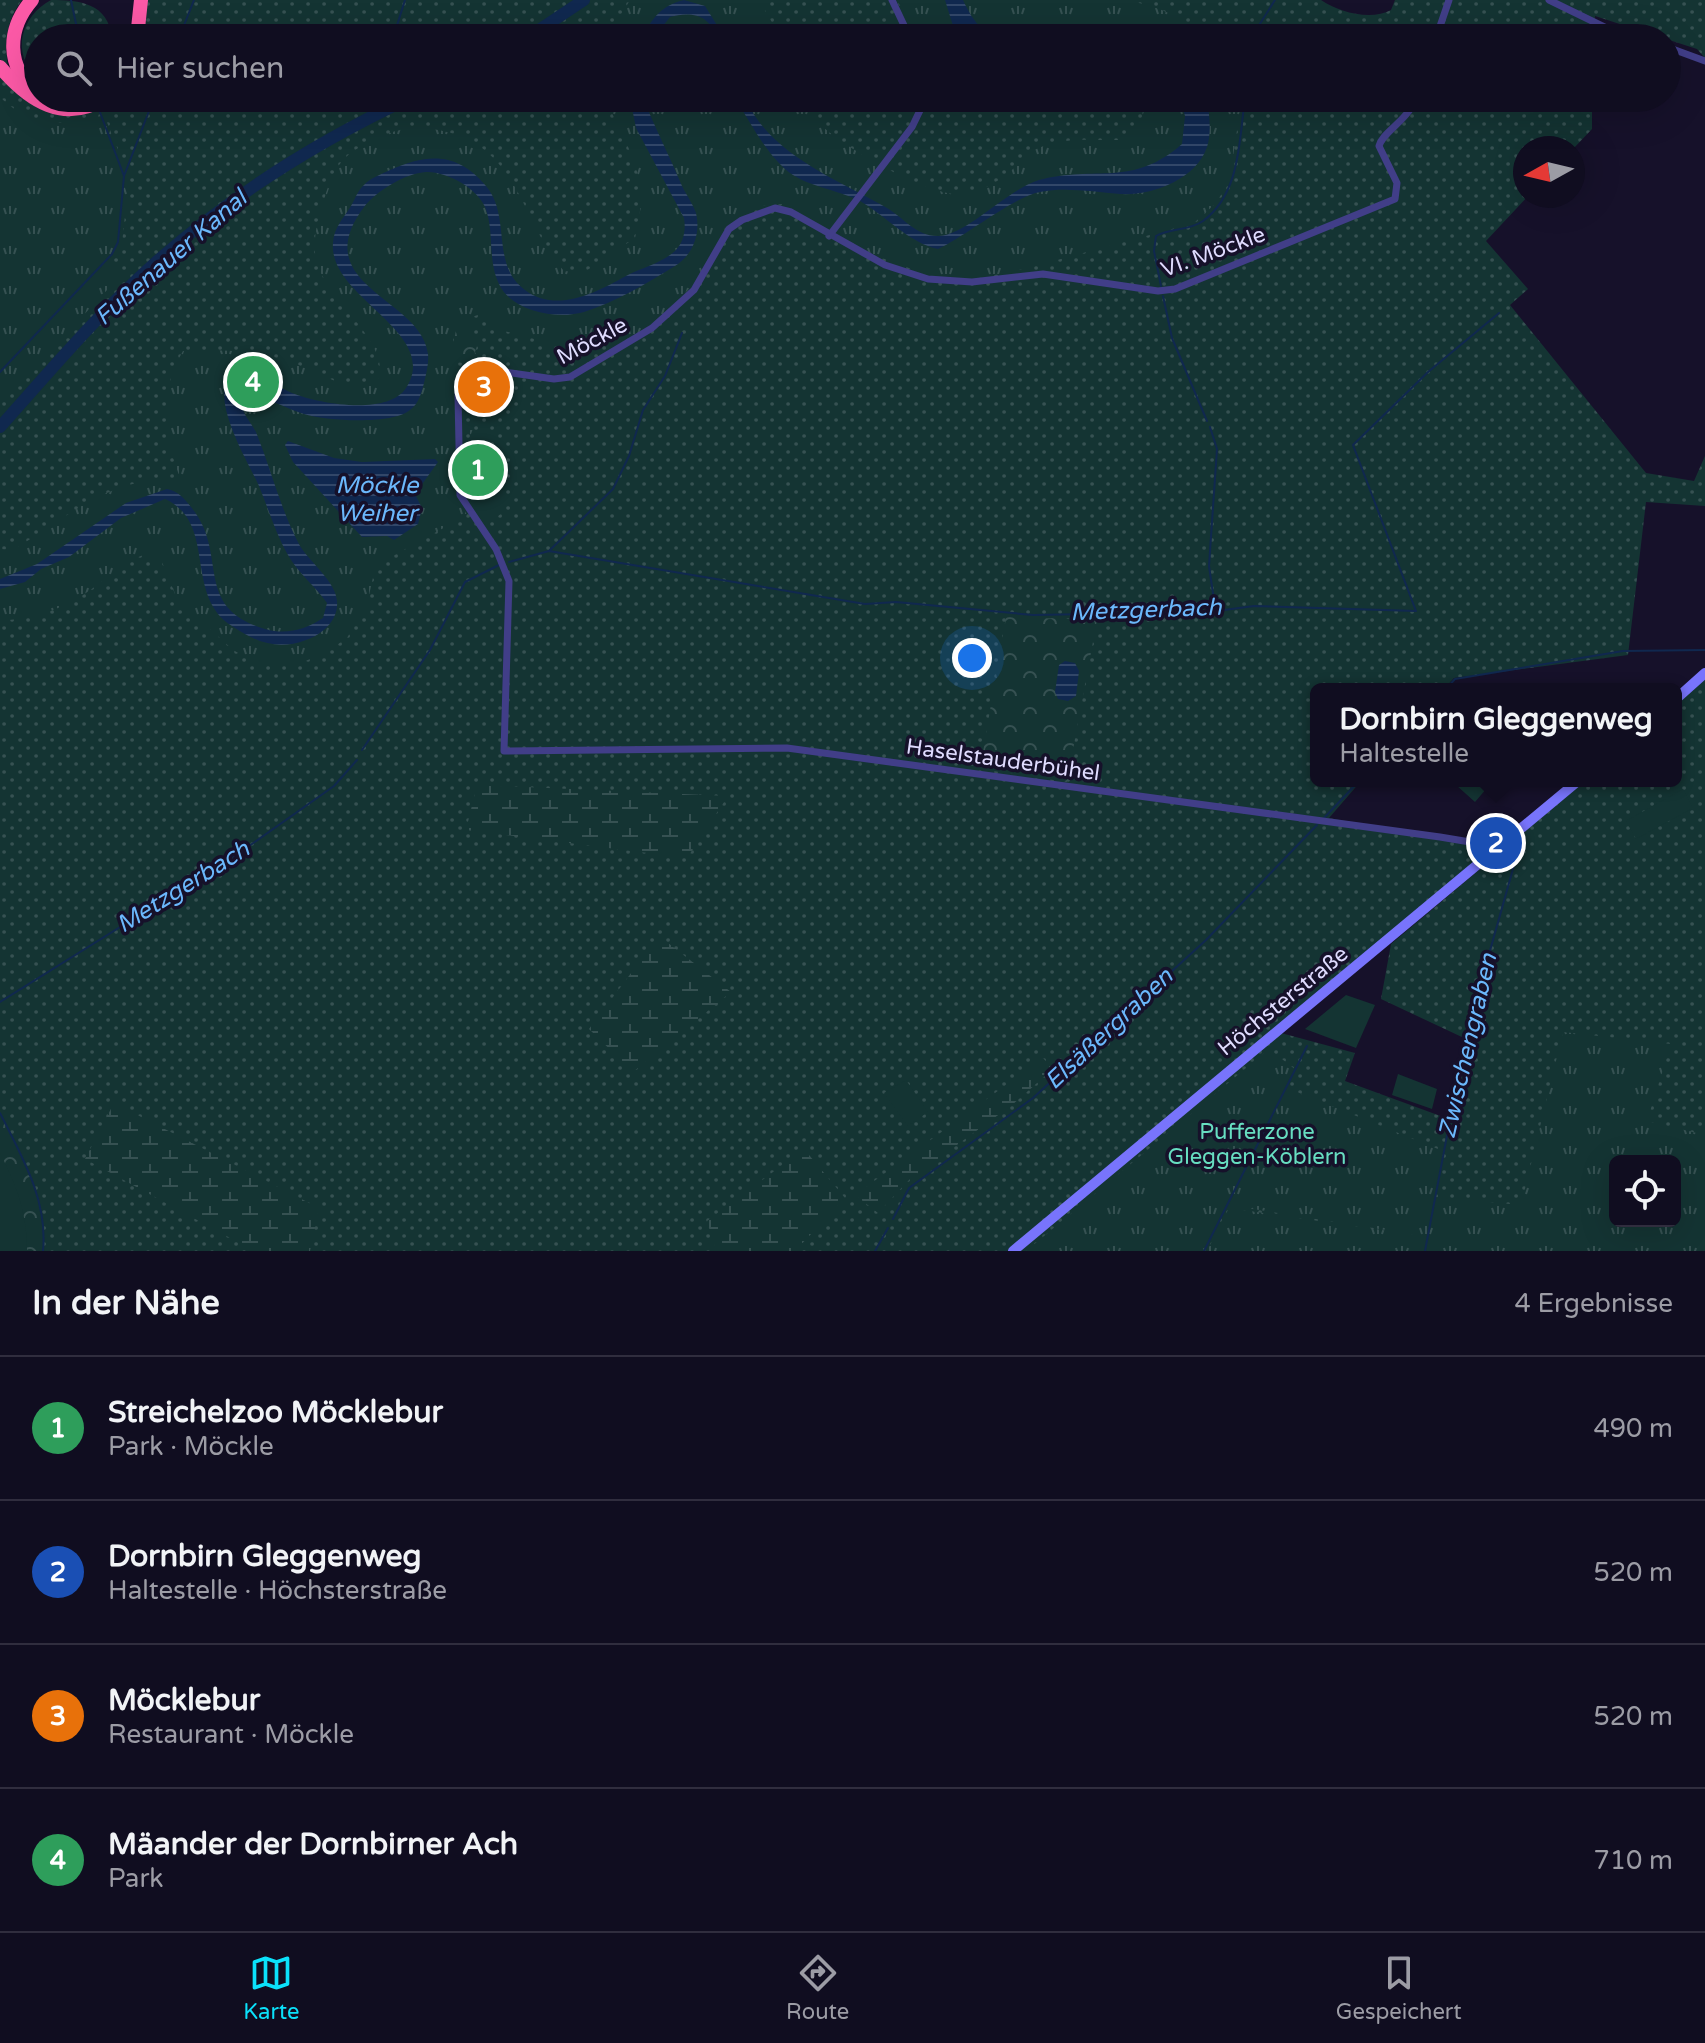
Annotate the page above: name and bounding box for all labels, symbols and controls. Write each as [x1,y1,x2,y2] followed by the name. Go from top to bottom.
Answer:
[24,24,1681,112] search box
[52,46,96,90] icon: search
[116,50,284,87] text: Hier suchen
[1513,136,1585,208] north arrow
[89,182,255,332] water label: Fußenauer Kanal
[1157,221,1269,283] street label: VI. Möckle
[552,312,632,370] street label: Möckle
[227,352,279,412] pin: 4
[458,357,510,417] pin: 3
[452,440,504,500] pin: 1
[336,471,420,528] water label: Möckle Weiher
[1070,593,1224,627] water label: Metzgerbach
[952,638,992,678] your location
[1310,683,1682,787] popup
[1339,701,1653,738] text: Dornbirn Gleggenweg
[904,734,1102,786] street label: Haselstauderbühel
[1339,738,1469,769] text: Haltestelle
[1470,813,1522,873] pin: 2
[111,834,256,939] water label: Metzgerbach
[1213,941,1353,1061] street label: Höchsterstraße
[1433,950,1504,1141] water label: Zwischengraben
[1039,961,1180,1096] water label: Elsäßergraben
[1168,1119,1346,1170] park label: Pufferzone Gleggen-Köblern
[1609,1155,1681,1227] map controls
[1609,1155,1681,1227] button: locate
[32,1283,220,1324] text: In der Nähe
[1514,1288,1673,1319] text: 4 Ergebnisse
[108,1394,443,1431] text: Streichelzoo Möcklebur
[50,1413,66,1444] text: 1
[1593,1413,1673,1444] text: 490 m
[108,1431,274,1462] text: Park · Möckle
[108,1538,421,1575] text: Dornbirn Gleggenweg
[50,1557,66,1588] text: 2
[1593,1557,1673,1588] text: 520 m
[108,1575,447,1606] text: Haltestelle · Höchsterstraße
[108,1682,260,1719] text: Möcklebur
[50,1701,66,1732] text: 3
[1593,1701,1673,1732] text: 520 m
[108,1719,354,1750] text: Restaurant · Möckle
[108,1826,518,1863] text: Mäander der Dornbirner Ach
[50,1845,66,1876] text: 4
[1593,1845,1673,1876] text: 710 m
[108,1863,164,1894] text: Park
[243,1951,300,2025] tab: Karte
[786,1951,849,2025] tab: Route
[1336,1951,1462,2025] tab: Gespeichert

